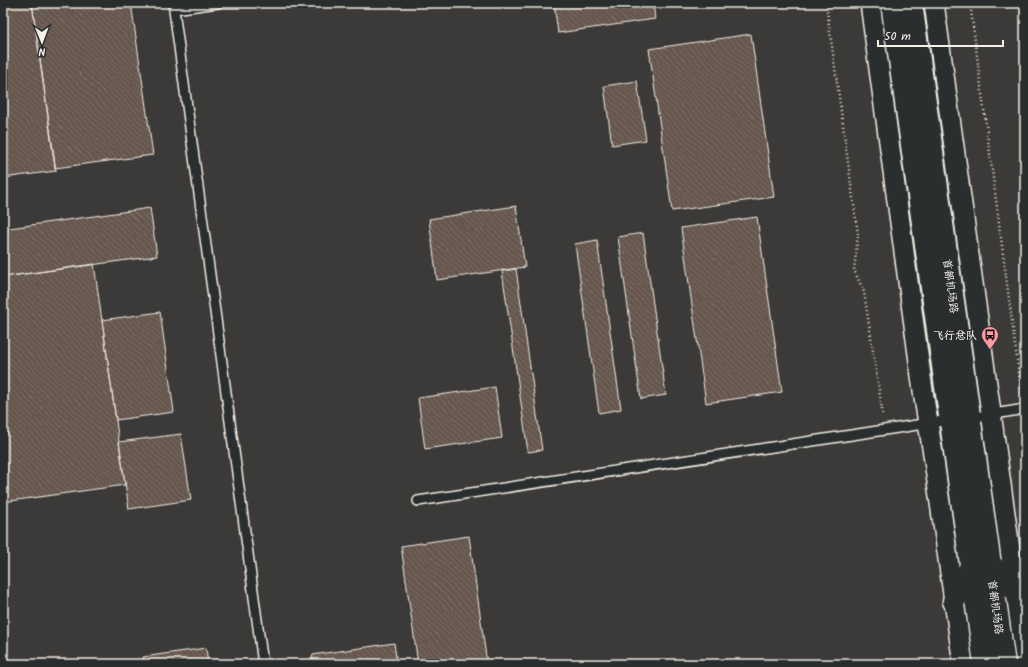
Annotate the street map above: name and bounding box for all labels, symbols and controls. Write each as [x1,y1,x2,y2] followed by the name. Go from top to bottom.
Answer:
[22,22,62,62] north arrow
[878,22,1003,48] scale bar
[884,27,911,46] text: 50 m
[38,42,46,60] text: N
[937,258,963,315] street label: 首都机场路
[980,325,1000,350] bus stop icon: 飞行总队
[933,327,977,345] place label: 飞行总队
[982,579,1008,636] street label: 首都机场路

